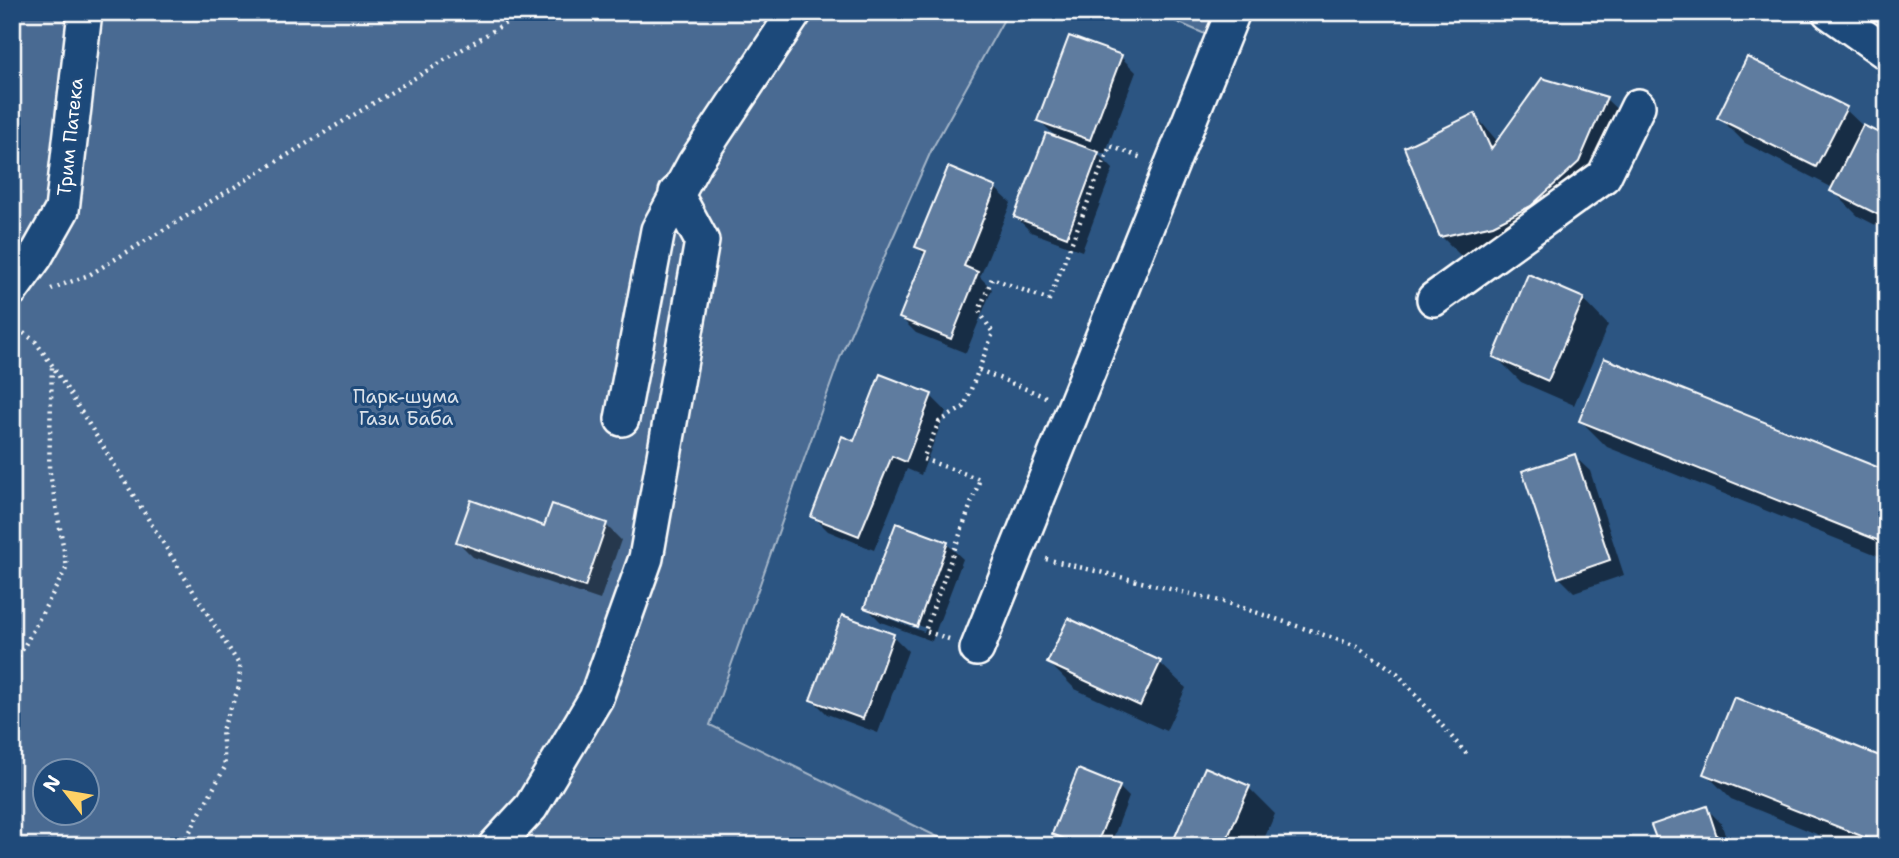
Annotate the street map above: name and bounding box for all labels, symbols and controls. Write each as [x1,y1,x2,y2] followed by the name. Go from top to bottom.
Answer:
[51,76,89,198] street label: Трим Патека
[353,384,459,431] park label: Парк-шума Гази Баба
[32,756,102,826] north arrow
[37,771,66,796] text: N

